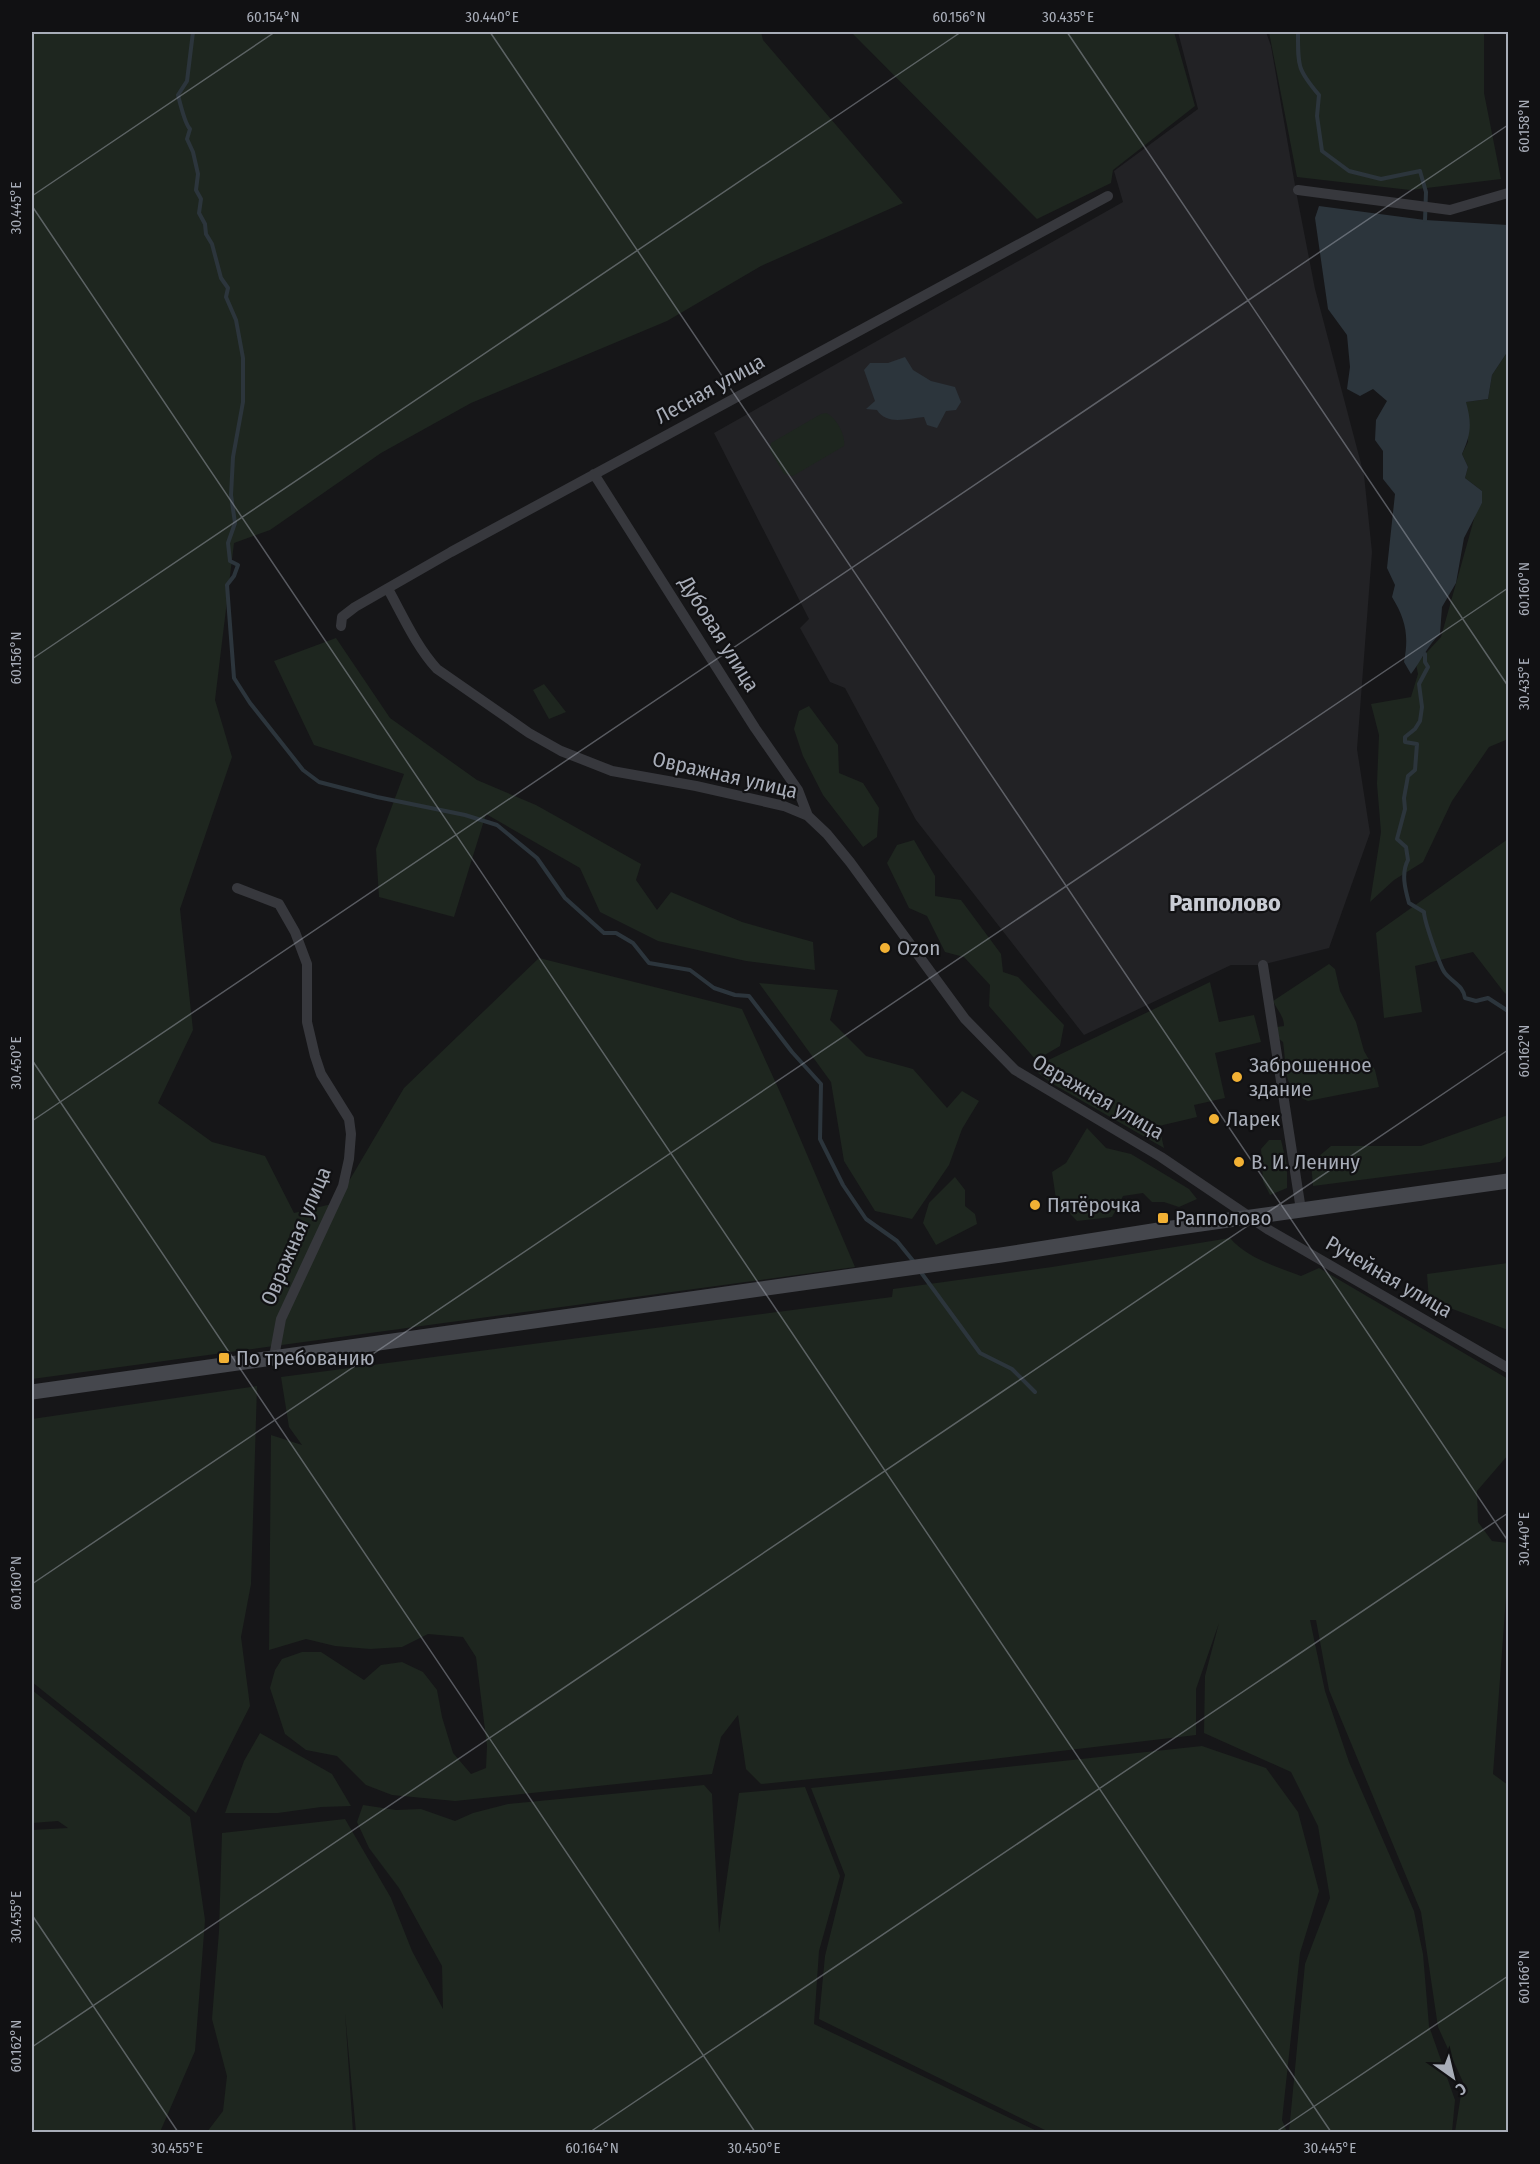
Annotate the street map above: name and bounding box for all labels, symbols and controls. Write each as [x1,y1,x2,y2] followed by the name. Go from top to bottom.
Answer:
[246,8,300,26] text: 60.154°N
[465,8,519,26] text: 30.440°E
[932,8,986,26] text: 60.156°N
[1042,8,1094,26] text: 30.435°E
[1515,99,1533,153] text: 60.158°N
[7,182,25,234] text: 30.445°E
[651,348,769,430] street label: Лесная улица
[1515,562,1533,616] text: 60.160°N
[673,570,765,697] street label: Дубовая улица
[7,631,25,685] text: 60.156°N
[1515,658,1533,710] text: 30.435°E
[650,746,800,804] street label: Овражная улица
[1169,889,1281,917] district label: Рапполово
[897,935,940,961] place label: Ozon
[878,941,892,955] marker: Ozon
[1515,1025,1533,1077] text: 60.162°N
[7,1036,25,1090] text: 30.450°E
[1027,1049,1169,1145] street label: Овражная улица
[1249,1052,1372,1102] place label: Заброшенное здание
[1230,1070,1244,1084] marker: Заброшенное здание
[1226,1106,1280,1132] place label: Ларек
[1207,1112,1221,1126] marker: Ларек
[1251,1149,1360,1175] place label: В. И. Ленину
[1232,1155,1246,1169] marker: В. И. Ленину
[255,1163,337,1309] street label: Овражная улица
[1047,1192,1141,1218] place label: Пятёрочка
[1028,1198,1042,1212] marker: Пятёрочка
[1175,1205,1272,1231] place label: Рапполово
[1156,1211,1170,1225] marker: Рапполово
[1321,1230,1457,1324] street label: Ручейная улица
[236,1345,375,1371] place label: По требованию
[217,1351,231,1365] marker: По требованию
[1515,1512,1533,1566] text: 30.440°E
[7,1556,25,1610] text: 60.160°N
[7,1891,25,1943] text: 30.455°E
[1515,1950,1533,2004] text: 60.166°N
[7,2020,25,2072] text: 60.162°N
[1423,2047,1483,2107] north arrow
[1452,2079,1470,2100] text: С
[151,2139,203,2157] text: 30.455°E
[565,2139,619,2157] text: 60.164°N
[727,2139,781,2157] text: 30.450°E
[1304,2139,1356,2157] text: 30.445°E

